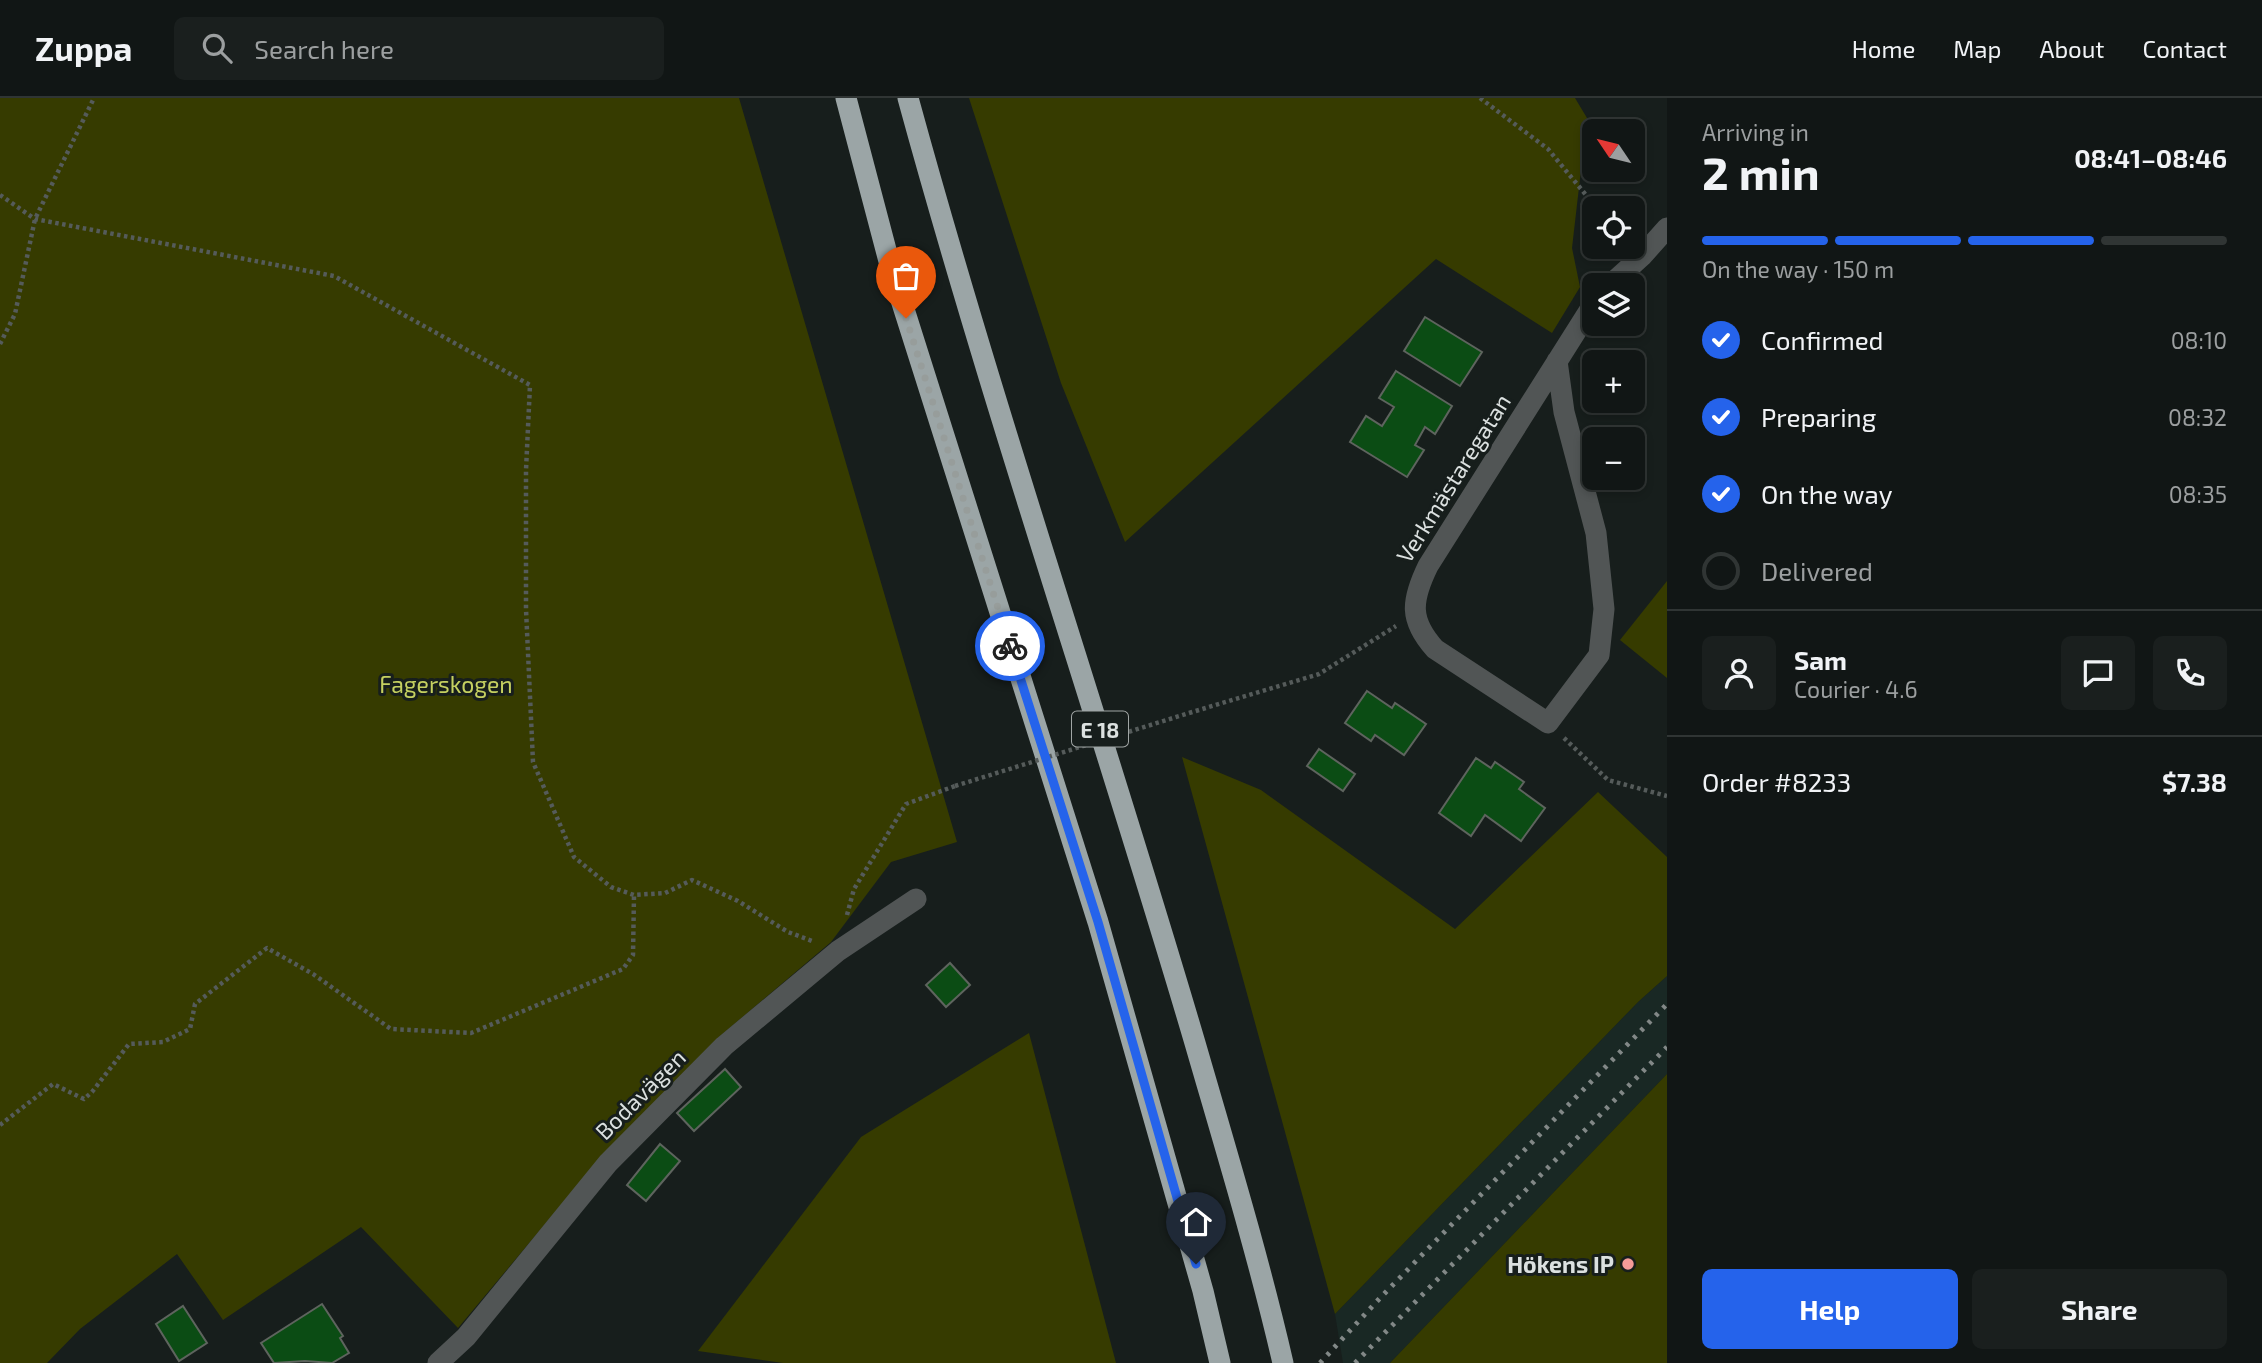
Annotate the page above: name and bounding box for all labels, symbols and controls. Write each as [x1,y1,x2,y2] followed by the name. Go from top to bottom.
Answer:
[174,17,664,80] search box
[35,28,132,68] text: Zuppa
[198,29,236,67] icon: search
[254,33,394,64] text: Search here
[1852,34,1915,63] text: Home
[1953,34,2001,63] text: Map
[2039,34,2105,63] text: About
[2143,34,2227,63] text: Contact
[1702,118,1809,146] text: Arriving in
[1582,119,1645,182] north arrow
[1582,119,1645,490] map controls
[2074,142,2227,173] text: 08:41–08:46
[1702,144,1820,199] text: 2 min
[1582,196,1645,259] button: locate
[876,246,936,318] pin
[1702,255,1894,283] text: On the way · 150 m
[887,257,925,295] icon: bag
[1582,273,1645,336] button: layers
[1702,321,1740,359] icon: check
[1761,324,1884,355] text: Confirmed
[2171,326,2227,354] text: 08:10
[1582,350,1645,413] button: +
[1390,388,1516,568] street label: Verkmästaregatan
[1702,398,1740,436] icon: check
[1761,401,1876,432] text: Preparing
[2168,403,2227,431] text: 08:32
[1582,427,1645,490] button: −
[1702,475,1740,513] icon: check
[1761,478,1892,509] text: On the way
[2169,480,2227,508] text: 08:35
[1761,555,1873,586] text: Delivered
[975,611,1045,681] courier
[991,627,1029,665] icon: bike
[1702,636,1776,710] button: person
[2061,636,2135,710] button: chat
[2153,636,2227,710] button: phone
[1794,644,1847,675] text: Sam
[379,670,513,698] park label: Fagerskogen
[1794,675,1918,703] text: Courier · 4.6
[1072,712,1128,746] road number: E 18
[1702,766,1851,797] text: Order #8233
[2162,766,2227,797] text: $7.38
[589,1043,691,1145] street label: Bodavägen
[1166,1192,1226,1264] pin
[1177,1203,1215,1241] icon: home
[1507,1250,1614,1278] place label: Hökens IP
[1620,1256,1636,1272] marker: Hökens IP
[1702,1269,1958,1349] button: Help
[1972,1269,2227,1349] button: Share

